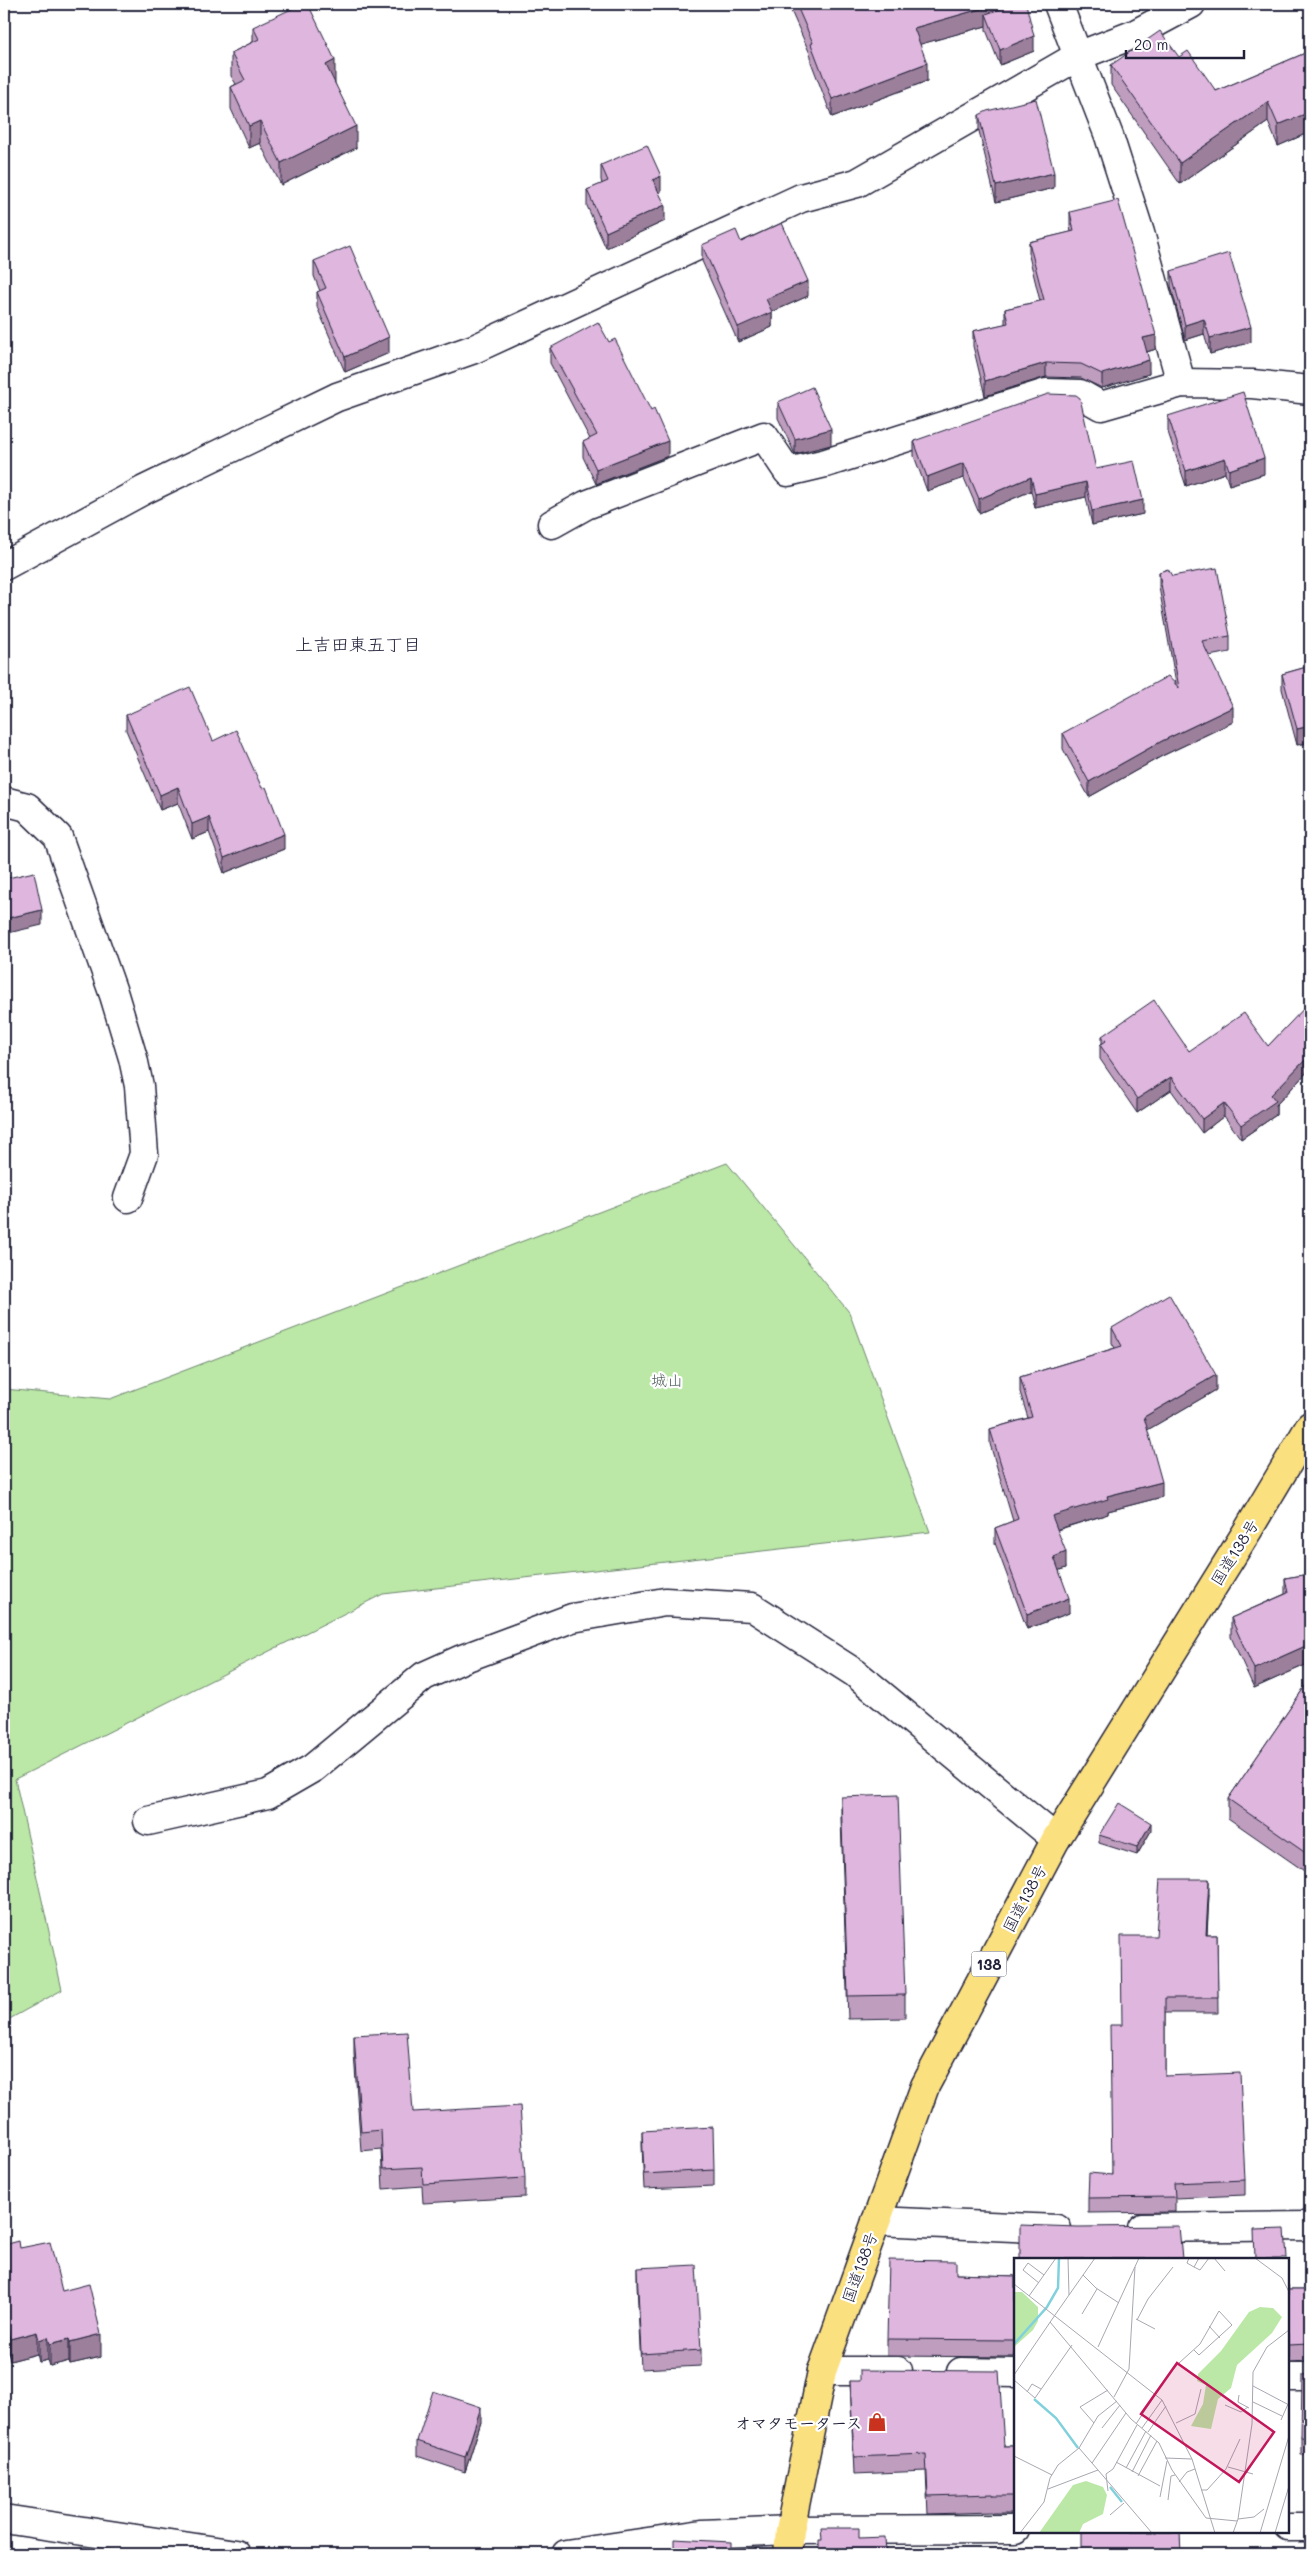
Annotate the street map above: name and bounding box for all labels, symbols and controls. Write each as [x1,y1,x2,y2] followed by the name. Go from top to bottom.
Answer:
[1126,28,1244,60] scale bar
[1134,34,1168,54] text: 20 m
[295,632,421,656] district label: 上吉田東五丁目
[651,1369,683,1390] park label: 城山
[1205,1515,1263,1589] street label: 国道138号
[997,1860,1051,1936] street label: 国道138号
[972,1952,1006,1976] road number: 138
[836,2229,882,2305] street label: 国道138号
[1014,2258,1289,2533] inset map
[866,2411,888,2433] shop icon: オマタモータース
[735,2412,862,2433] place label: オマタモータース

